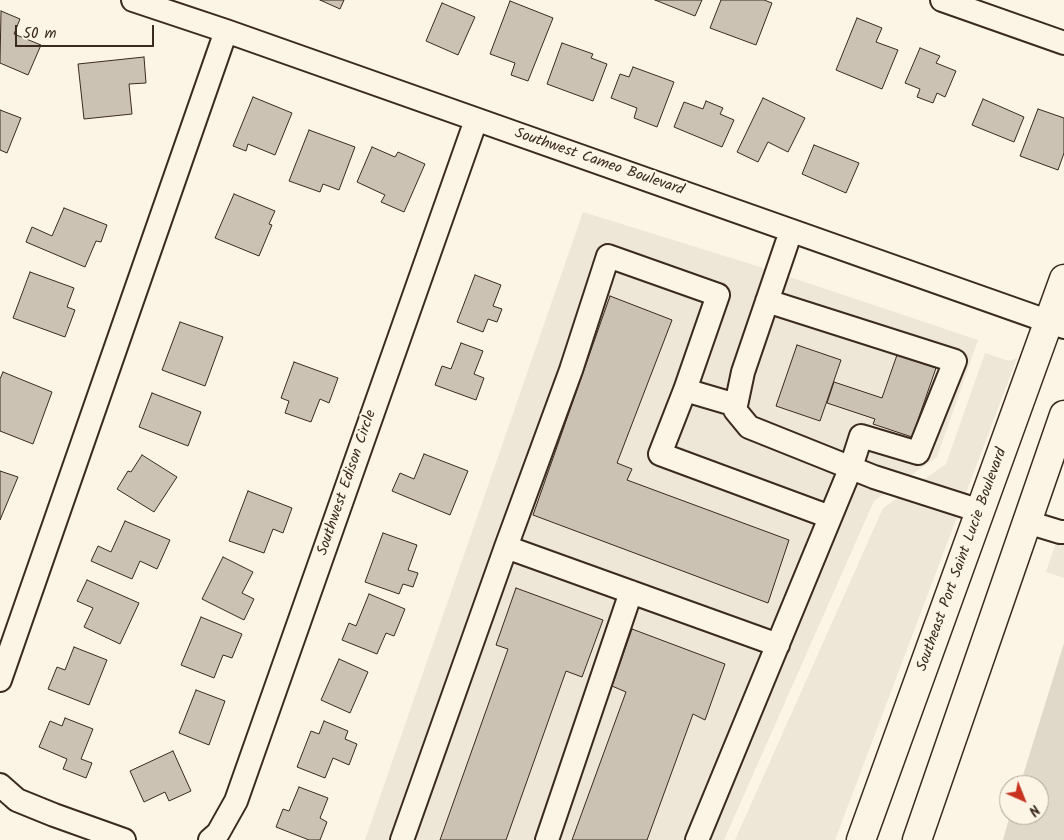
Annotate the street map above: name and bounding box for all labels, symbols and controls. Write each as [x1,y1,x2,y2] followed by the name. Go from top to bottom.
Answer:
[18,15,156,47] scale bar
[23,22,57,46] text: 50 m
[512,125,686,201] street label: Southwest Cameo Boulevard
[315,408,381,558] street label: Southwest Edison Circle
[914,446,1012,674] street label: Southeast Port Saint Lucie Boulevard
[999,775,1049,825] north arrow
[1023,799,1045,821] text: N

